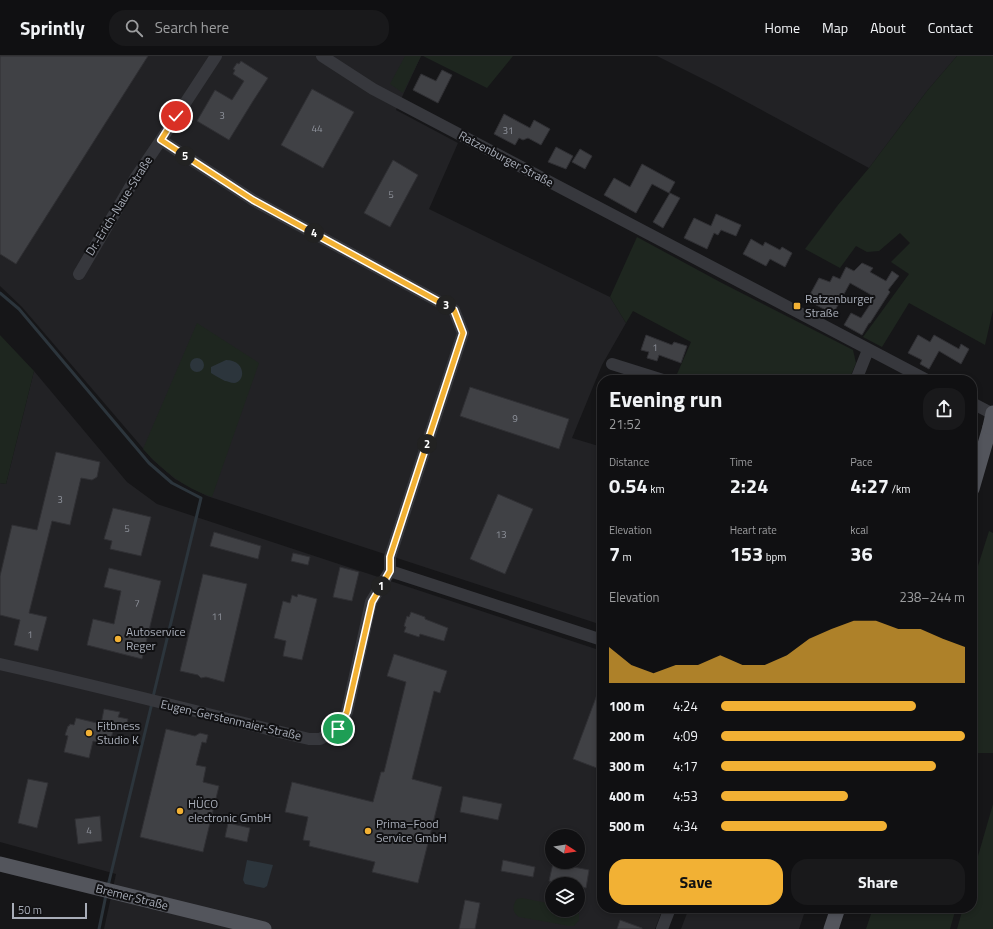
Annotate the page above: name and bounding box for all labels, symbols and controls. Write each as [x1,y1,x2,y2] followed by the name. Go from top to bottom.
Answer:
[109,10,389,46] search box
[20,13,85,42] text: Sprintly
[155,16,229,39] text: Search here
[123,17,145,39] icon: search
[765,17,800,38] text: Home
[822,17,848,38] text: Map
[870,17,906,38] text: About
[928,17,973,38] text: Contact
[159,99,193,133] pin
[165,105,187,127] icon: check
[219,108,225,123] house number: 3
[311,121,323,136] house number: 44
[502,123,514,138] house number: 31
[455,126,557,192] street label: Ratzenburger Straße
[175,146,195,166] pin: 5
[182,148,188,164] text: 5
[80,152,157,259] street label: Dr.-Erich-Naue-Straße
[388,187,394,202] house number: 5
[304,223,324,243] pin: 4
[311,225,317,241] text: 4
[805,289,874,322] place label: Ratzenburger Straße
[436,295,456,315] pin: 3
[443,297,449,313] text: 3
[792,301,802,311] marker: Ratzenburger Straße
[652,340,658,355] house number: 1
[609,382,722,416] text: Evening run
[923,388,965,430] button: share
[512,411,518,426] house number: 9
[609,414,641,434] text: 21:52
[417,434,437,454] pin: 2
[424,436,430,452] text: 2
[609,454,649,470] text: Distance
[730,454,753,470] text: Time
[850,454,873,470] text: Pace
[609,470,648,501] text: 0.54
[730,470,768,501] text: 2:24
[850,470,889,501] text: 4:27
[648,481,665,497] text: km
[889,481,910,497] text: /km
[57,492,63,507] house number: 3
[124,521,130,536] house number: 5
[609,522,652,538] text: Elevation
[730,522,777,538] text: Heart rate
[850,522,868,538] text: kcal
[495,527,507,542] house number: 13
[609,538,620,569] text: 7
[730,538,763,569] text: 153
[850,538,873,569] text: 36
[620,549,632,565] text: m
[763,549,786,565] text: bpm
[371,576,391,596] pin: 1
[378,578,384,594] text: 1
[609,587,660,607] text: Elevation
[899,587,965,607] text: 238–244 m
[134,596,140,611] house number: 7
[211,609,223,624] house number: 11
[126,622,186,655] place label: Autoservice Reger
[27,627,33,642] house number: 1
[113,634,123,644] marker: Autoservice Reger
[159,694,303,745] street label: Eugen-Gerstenmaier-Straße
[609,696,645,716] text: 100 m
[673,696,698,716] text: 4:24
[321,712,355,746] pin
[97,716,141,749] place label: Fitbness Studio K
[327,718,349,740] icon: arrive
[609,726,645,746] text: 200 m
[673,726,698,746] text: 4:09
[84,728,94,738] marker: Fitbness Studio K
[609,756,645,776] text: 300 m
[673,756,698,776] text: 4:17
[609,786,645,806] text: 400 m
[673,786,698,806] text: 4:53
[188,794,271,827] place label: HÜCO electronic GmbH
[175,806,185,816] marker: HÜCO electronic GmbH
[376,814,447,847] place label: Prima–Food Service GmbH
[609,816,645,836] text: 500 m
[673,816,698,836] text: 4:34
[86,823,92,838] house number: 4
[363,826,373,836] marker: Prima–Food Service GmbH
[545,829,585,869] north arrow
[545,829,585,917] map controls
[609,859,783,905] button: Save
[791,859,965,905] button: Share
[545,877,585,917] button: layers
[94,878,170,915] street label: Bremer Straße
[12,901,87,920] scale bar
[18,902,42,918] text: 50 m

